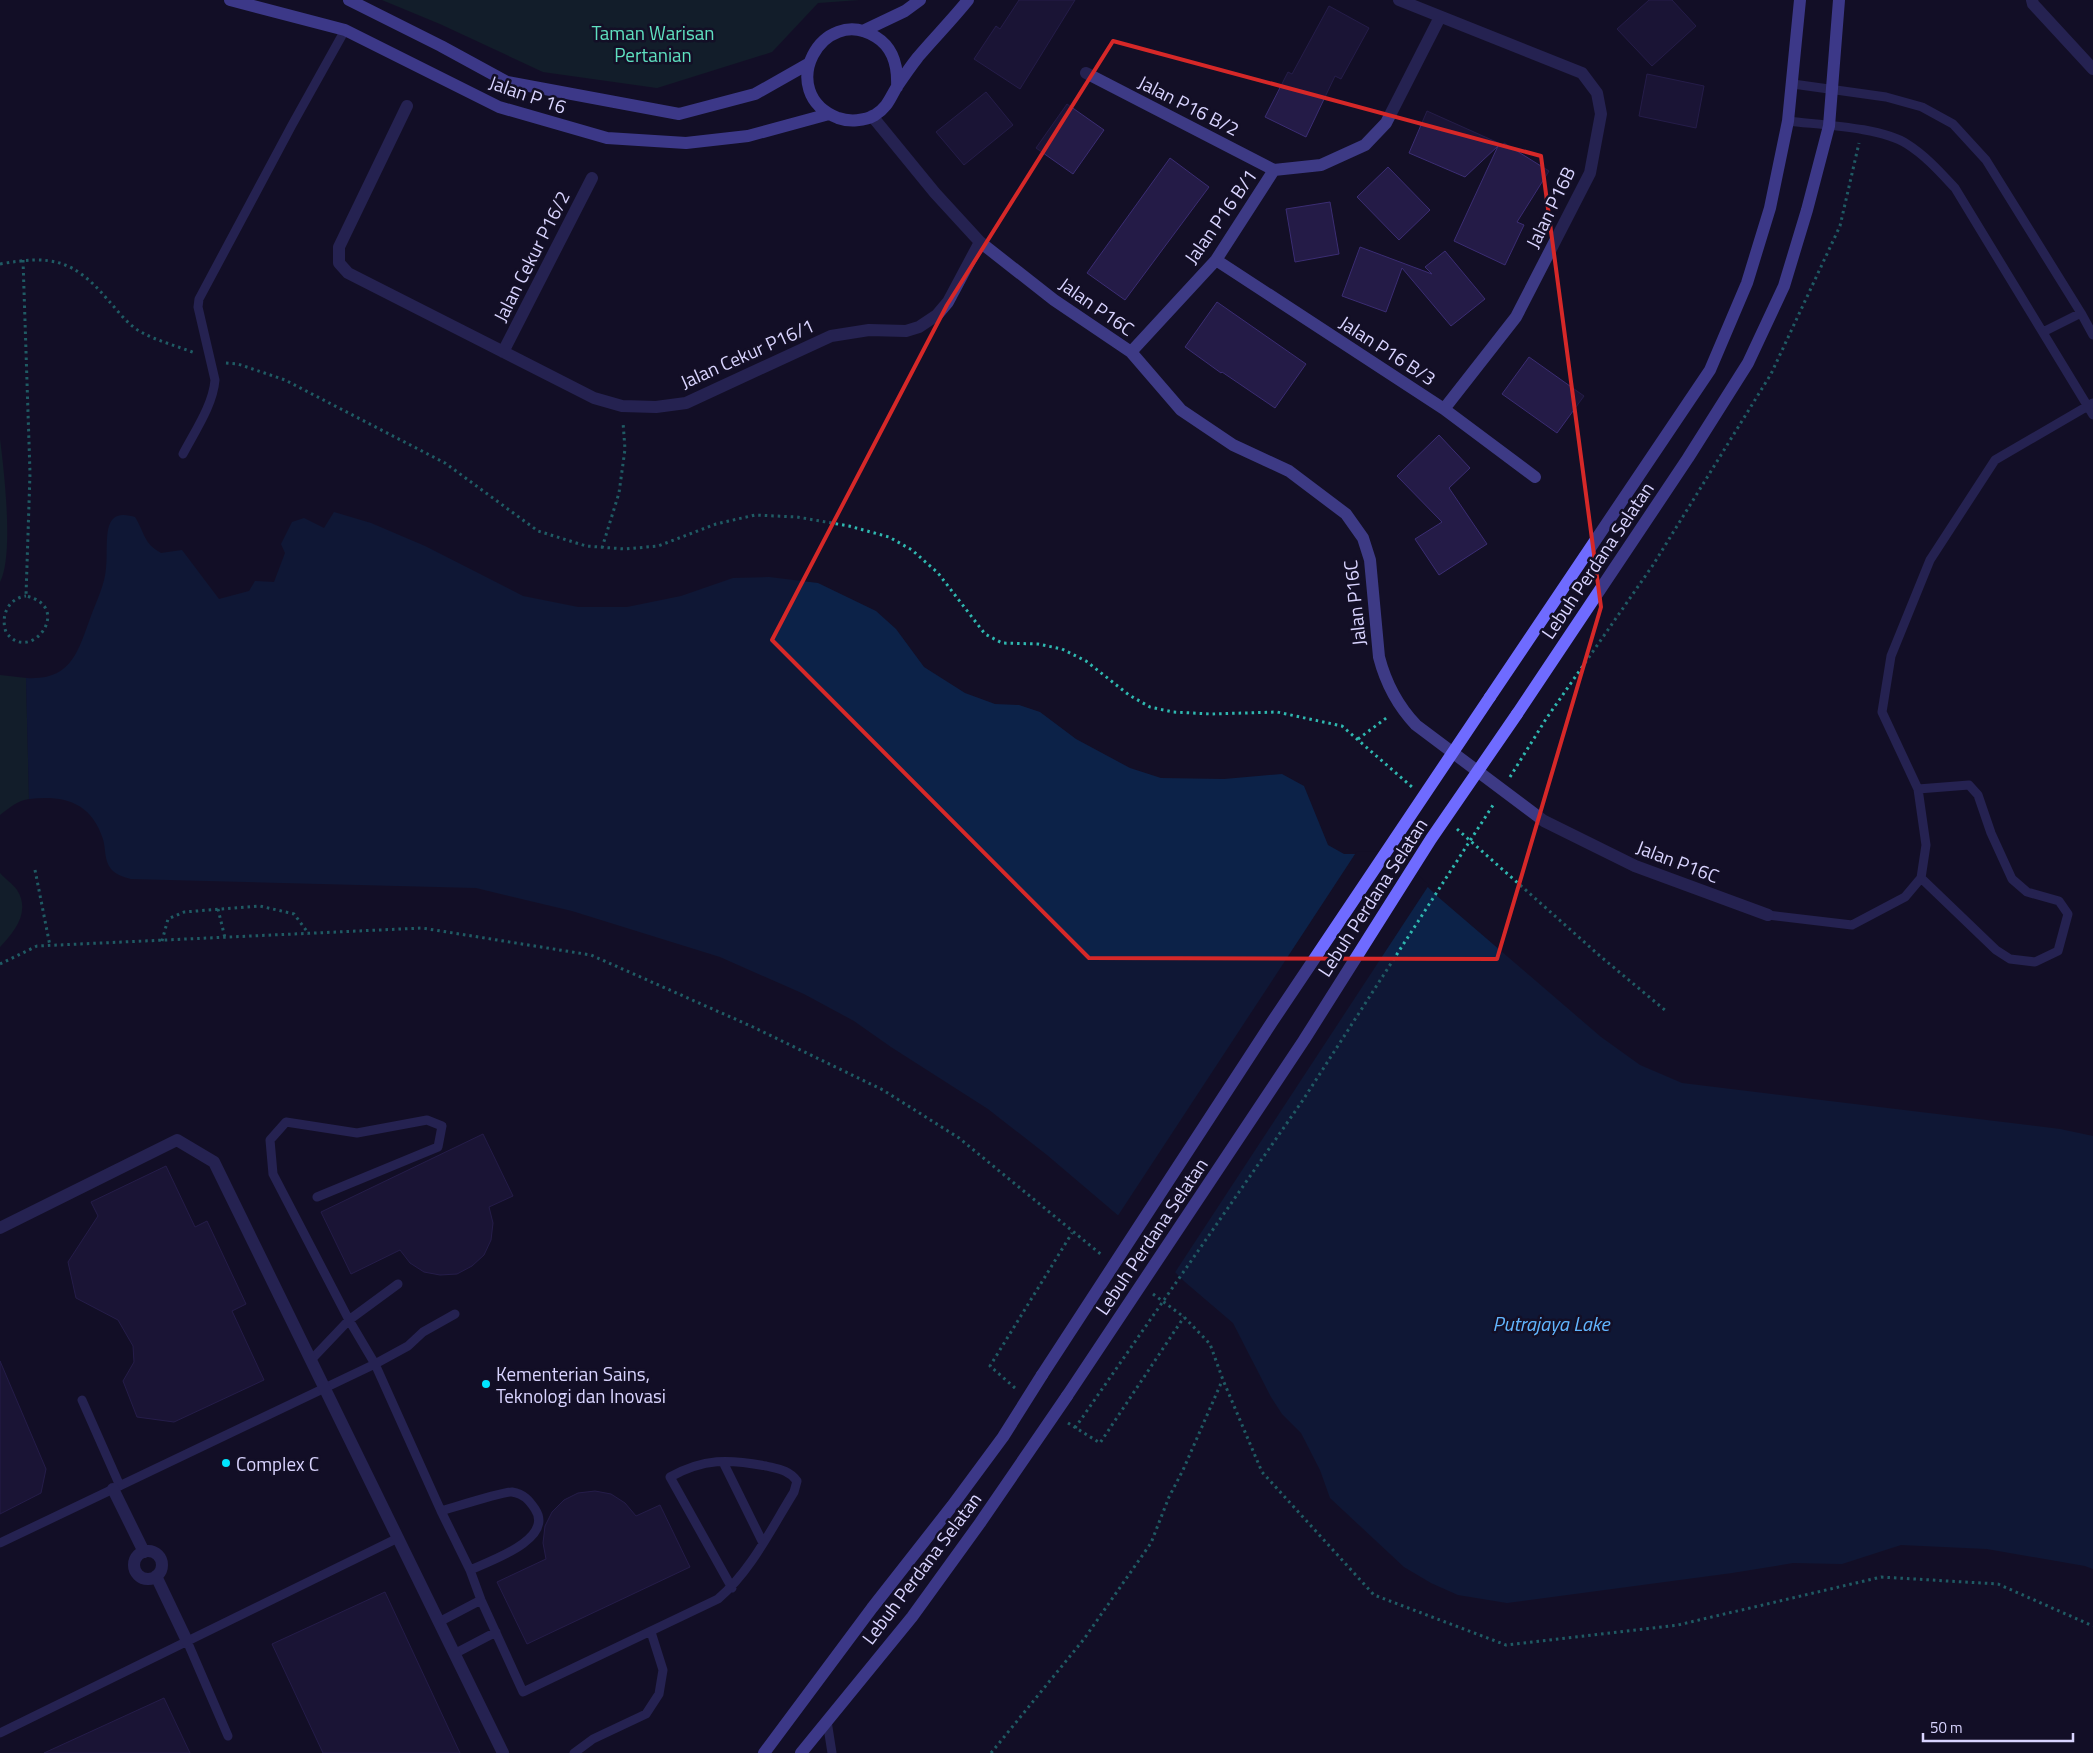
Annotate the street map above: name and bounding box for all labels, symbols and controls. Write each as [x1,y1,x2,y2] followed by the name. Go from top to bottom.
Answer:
[592,18,714,69] park label: Taman Warisan Pertanian
[485,67,571,121] street label: Jalan P 16
[1133,67,1245,143] street label: Jalan P16 B/2
[1518,161,1582,253] street label: Jalan P16B
[1177,163,1263,269] street label: Jalan P16 B/1
[485,185,577,327] street label: Jalan Cekur P16/2
[1053,269,1141,343] street label: Jalan P16C
[1334,308,1442,392] street label: Jalan P16 B/3
[675,310,819,396] street label: Jalan Cekur P16/1
[1534,476,1660,644] street label: Lebuh Perdana Selatan
[1335,559,1373,647] street label: Jalan P16C
[1310,812,1434,982] street label: Lebuh Perdana Selatan
[1633,832,1723,890] street label: Jalan P16C
[1088,1152,1214,1320] street label: Lebuh Perdana Selatan
[1493,1308,1611,1339] water label: Putrajaya Lake
[496,1359,666,1410] place label: Kementerian Sains, Teknologi dan Inovasi
[480,1378,492,1390] marker: Kementerian Sains, Teknologi dan Inovasi
[236,1449,319,1478] place label: Complex C
[220,1457,232,1469] marker: Complex C
[854,1486,988,1650] street label: Lebuh Perdana Selatan
[1923,1710,2073,1742] scale bar
[1930,1716,1963,1739] text: 50 m

